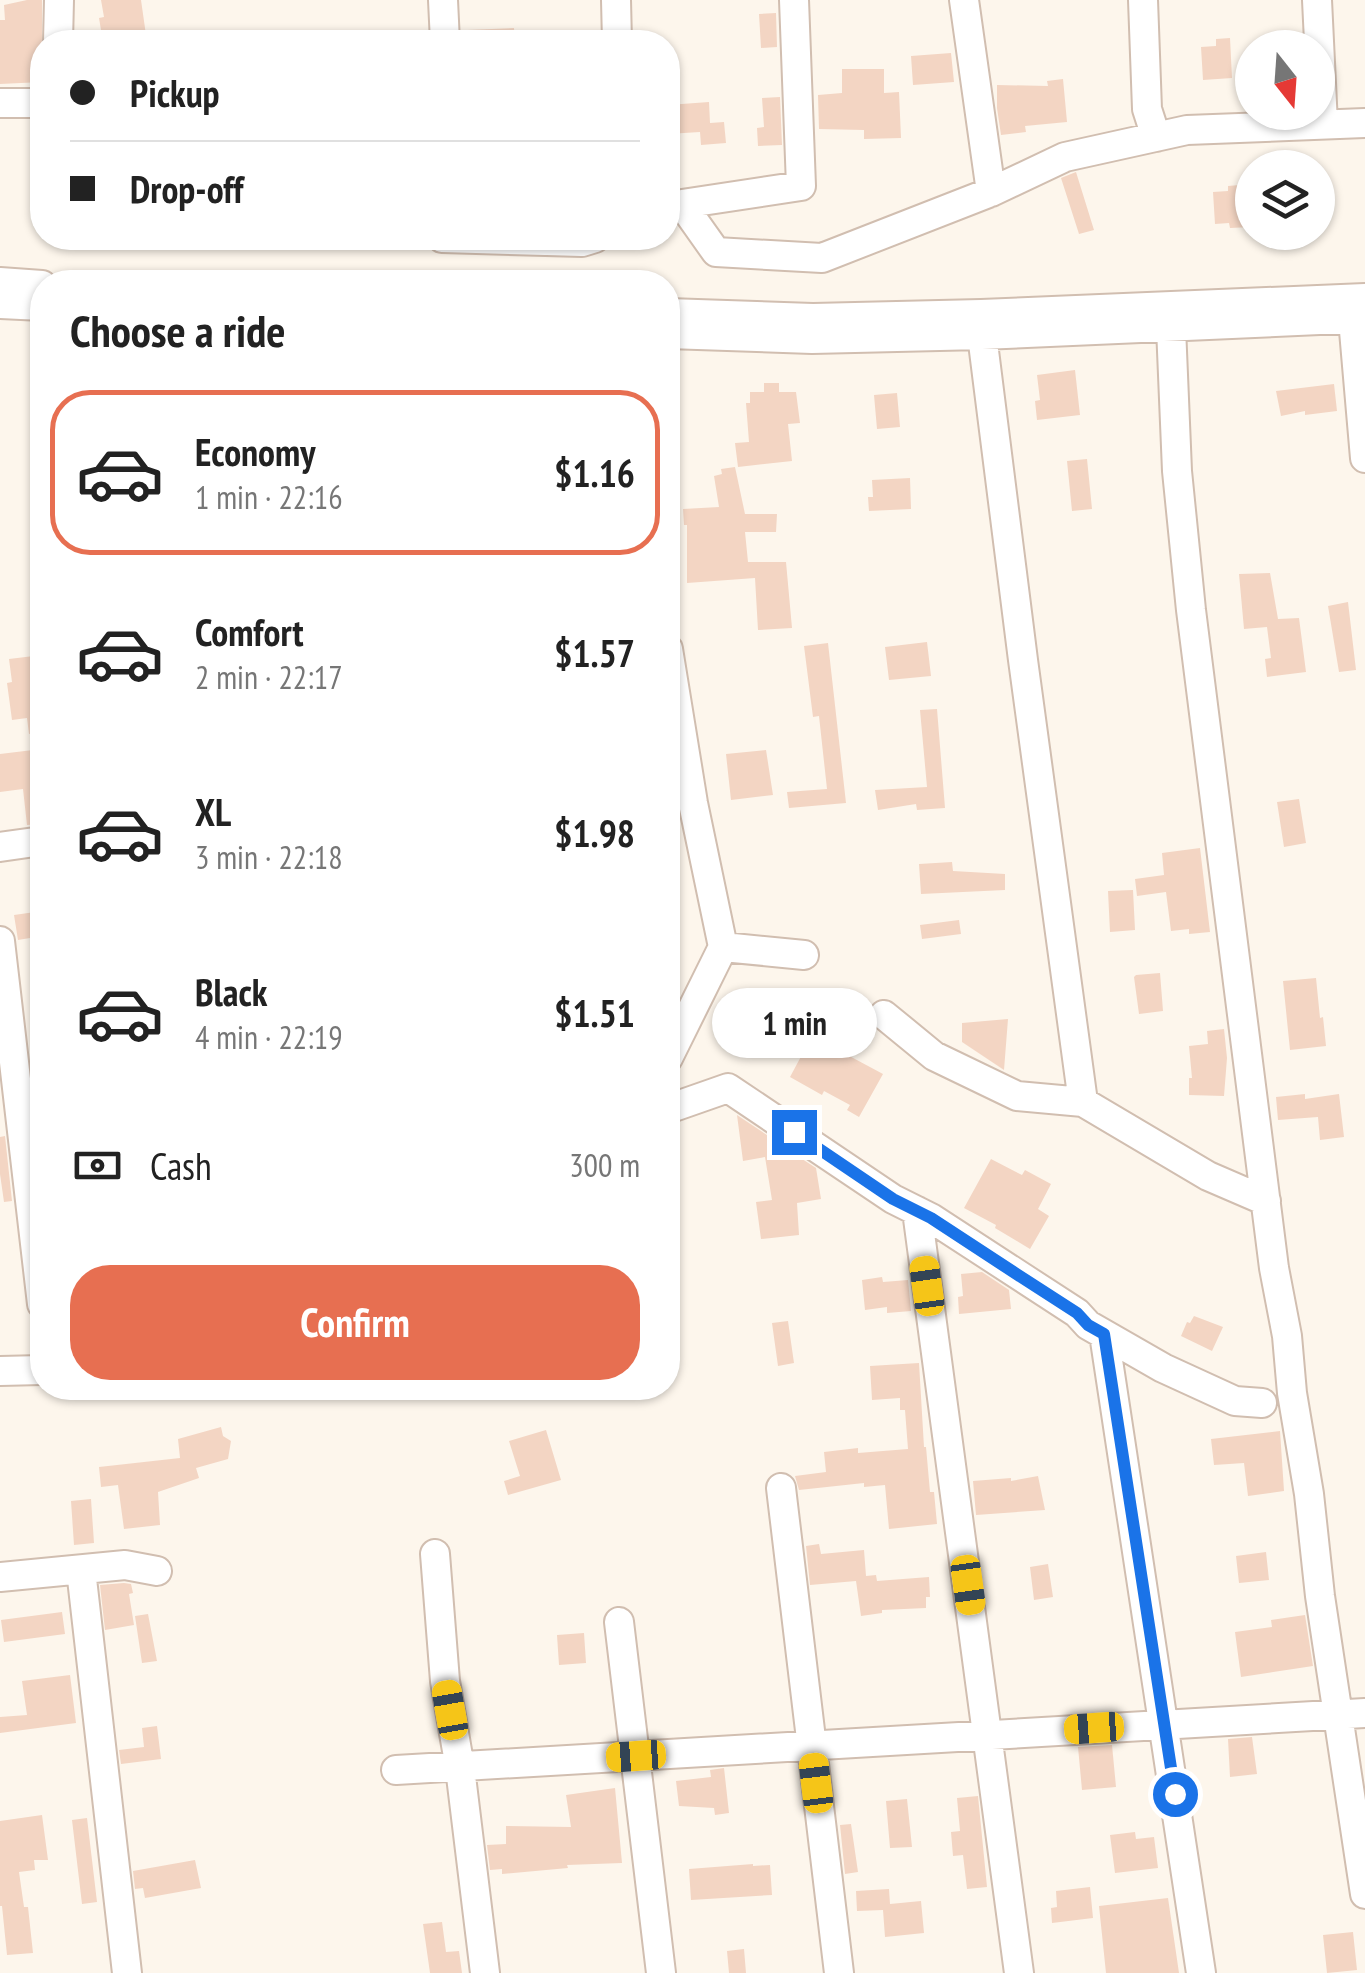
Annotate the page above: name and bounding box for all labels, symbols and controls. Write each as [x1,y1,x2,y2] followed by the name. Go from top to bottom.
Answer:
[1235,30,1335,130] north arrow
[1235,30,1335,250] map controls
[130,68,220,117] text: Pickup
[1235,150,1335,250] button: layers
[130,164,244,213] text: Drop-off
[70,301,285,359] text: Choose a ride
[195,427,315,476] text: Economy
[75,428,165,518] icon: car
[554,448,635,497] text: $1.16
[195,476,343,518] text: 1 min · 22:16
[195,607,304,656] text: Comfort
[75,608,165,698] icon: car
[554,628,635,677] text: $1.57
[195,656,343,698] text: 2 min · 22:17
[195,787,231,836] text: XL
[75,788,165,878] icon: car
[554,808,635,857] text: $1.98
[195,836,343,878] text: 3 min · 22:18
[195,967,268,1016] text: Black
[75,968,165,1058] icon: car
[712,987,876,1057] callout: 1 min
[554,988,635,1037] text: $1.51
[762,1002,827,1044] text: 1 min
[195,1016,343,1058] text: 4 min · 22:19
[772,1110,817,1155] route end
[70,1138,125,1193] icon: cash
[150,1141,212,1190] text: Cash
[569,1144,640,1186] text: 300 m
[908,1254,946,1318] car
[70,1265,640,1380] button: Confirm
[949,1553,987,1617] car
[430,1678,470,1742] car
[1063,1711,1125,1745] car
[605,1739,667,1773] car
[797,1751,835,1815] car
[1153,1772,1198,1817] route start

